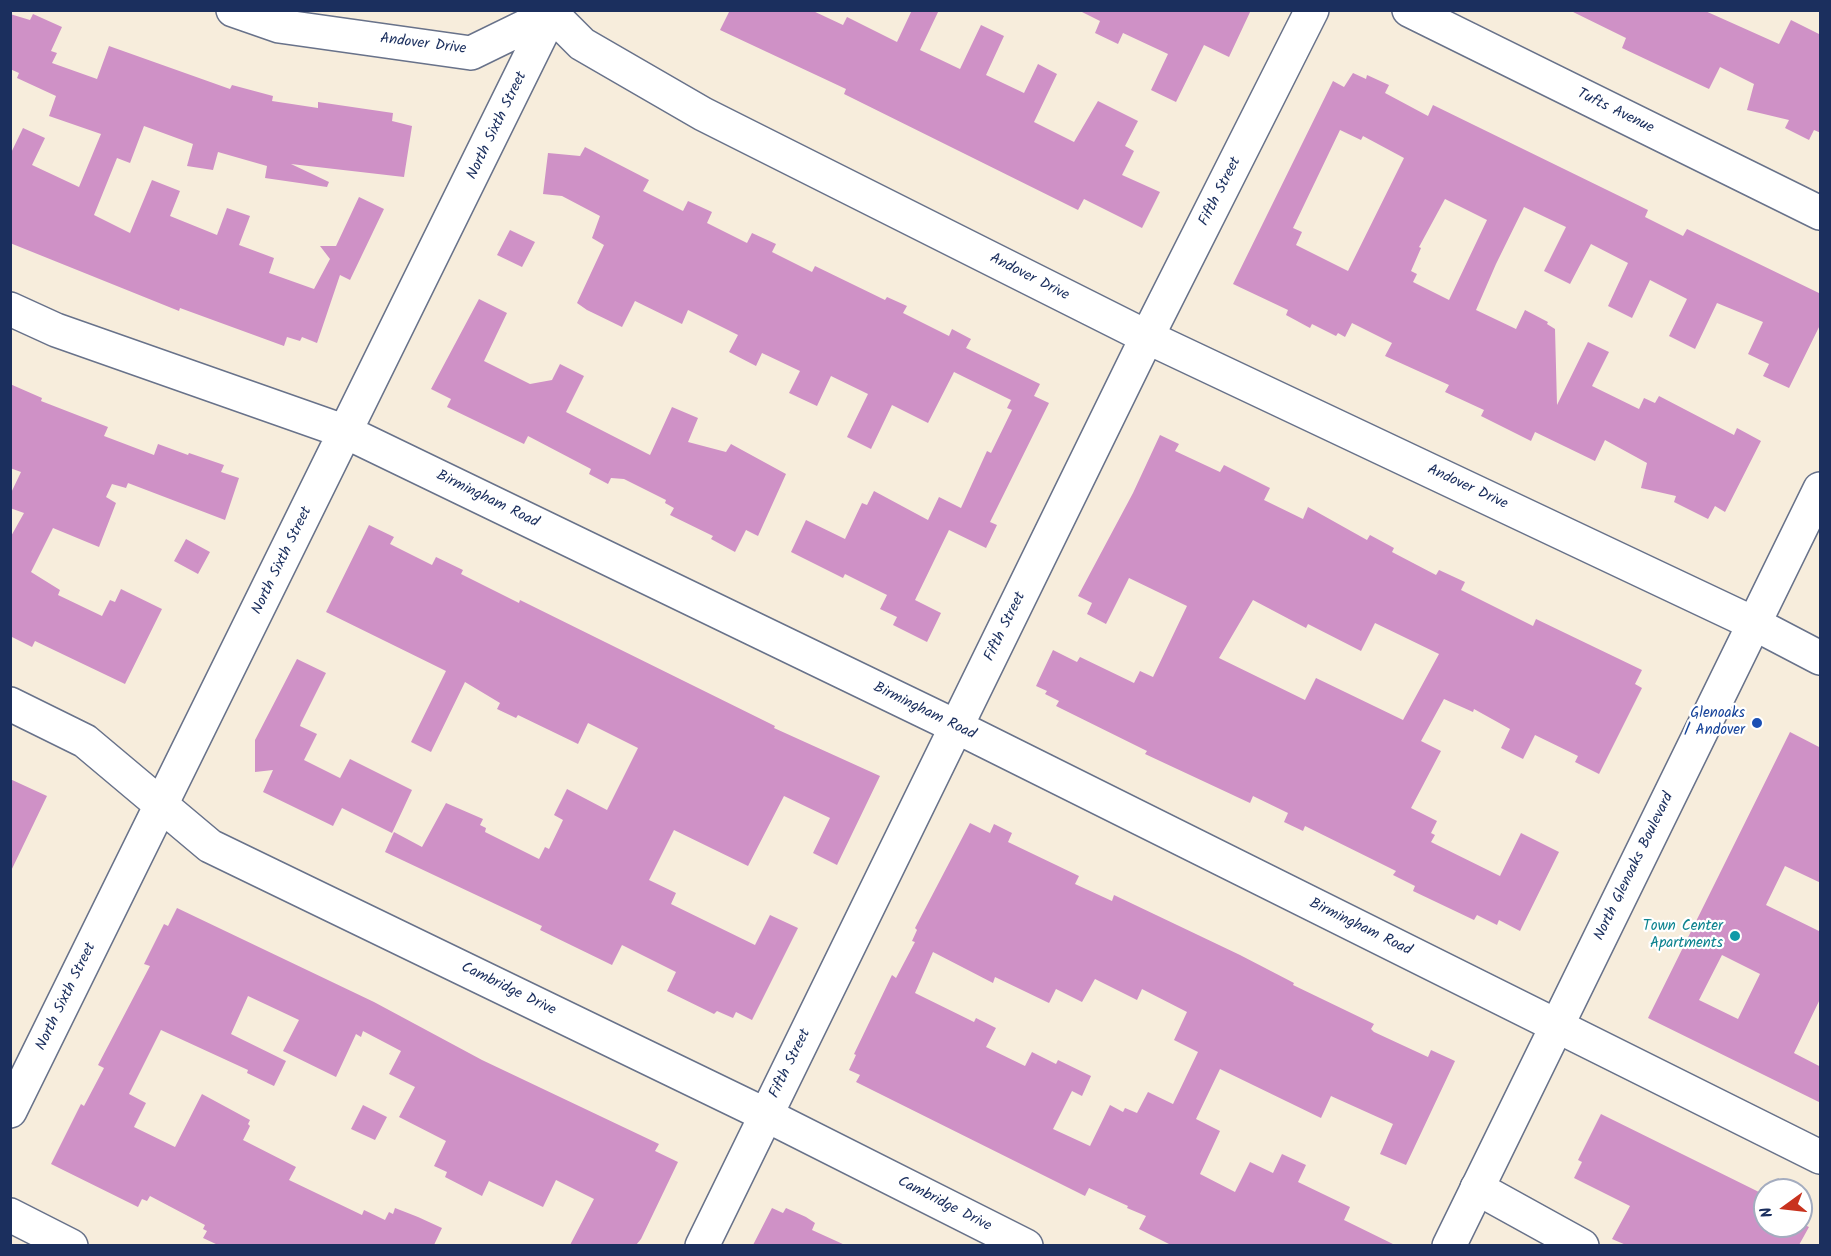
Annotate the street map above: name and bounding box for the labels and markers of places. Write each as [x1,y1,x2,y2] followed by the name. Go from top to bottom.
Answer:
[1684,705,1745,740] place label: Glenoaks / Andover
[1750,716,1764,730] marker: Glenoaks / Andover
[1643,918,1723,953] place label: Town Center Apartments
[1728,929,1742,943] marker: Town Center Apartments

